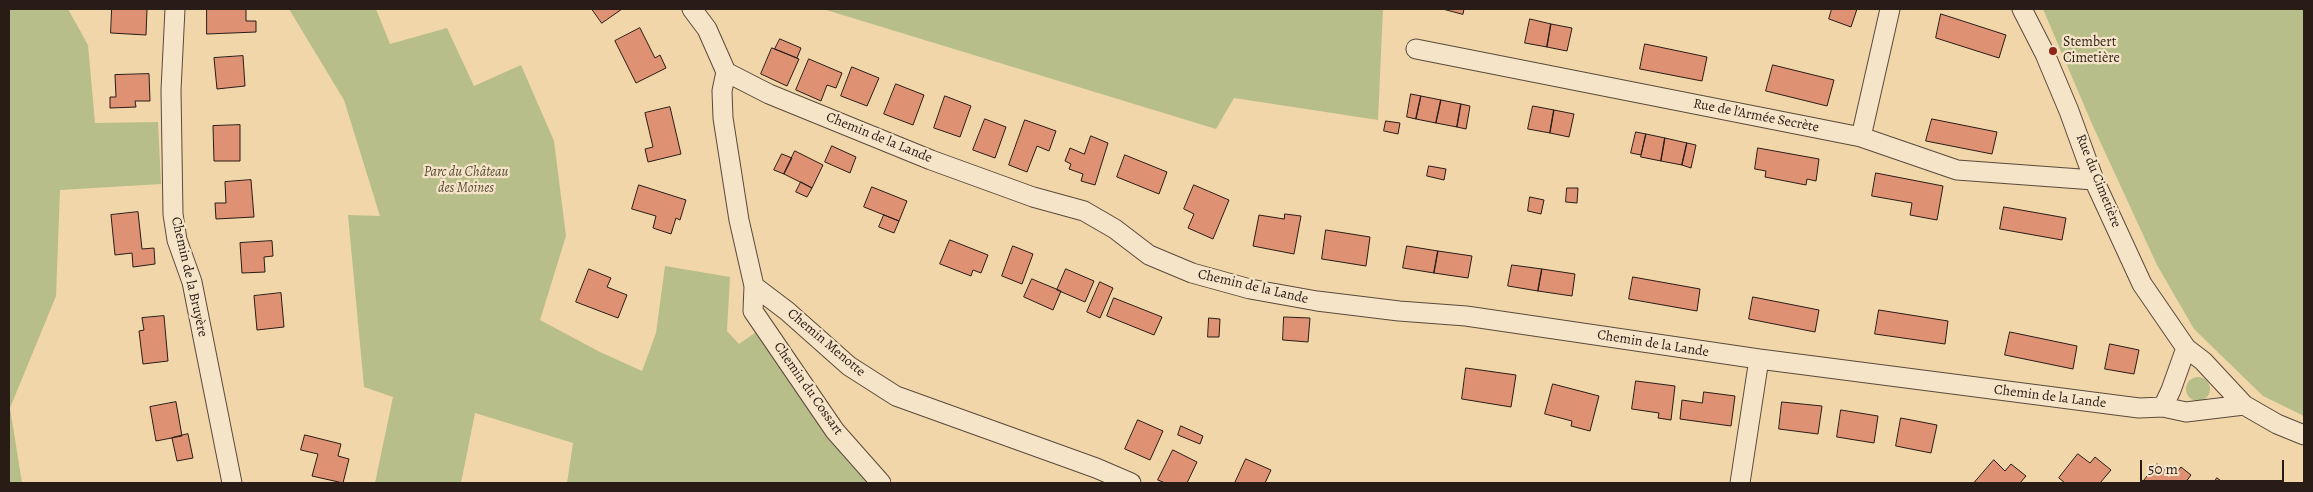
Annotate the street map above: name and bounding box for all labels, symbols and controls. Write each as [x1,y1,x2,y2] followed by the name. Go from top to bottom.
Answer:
[2063,35,2120,68] place label: Stembert Cimetière
[2047,45,2059,57] marker: Stembert Cimetière
[1692,96,1820,136] street label: Rue de l'Armée Secrète
[824,109,934,167] street label: Chemin de la Lande
[2072,132,2124,230] street label: Rue du Cimetière
[424,165,508,198] park label: Parc du Château des Moines
[167,215,211,339] street label: Chemin de la Bruyère
[1196,266,1310,308] street label: Chemin de la Lande
[784,306,868,380] street label: Chemin Menotte
[1596,327,1710,361] street label: Chemin de la Lande
[770,339,846,439] street label: Chemin du Cossart
[1993,382,2107,412] street label: Chemin de la Lande
[2143,450,2287,482] scale bar
[2148,459,2178,479] text: 50 m

